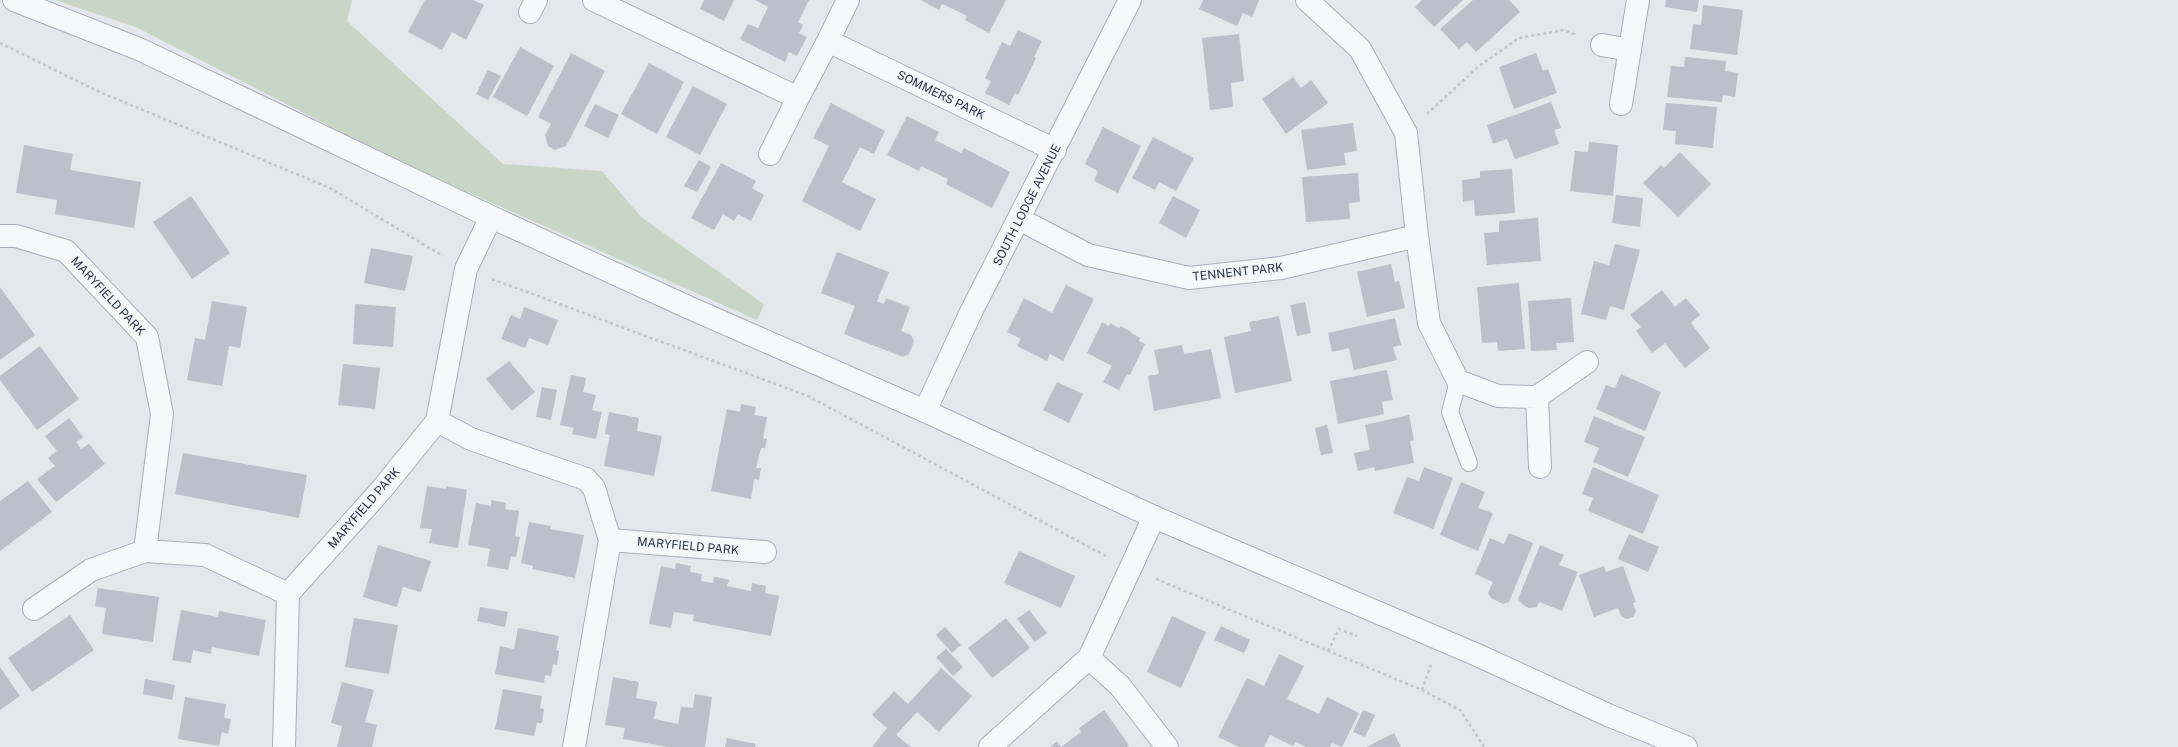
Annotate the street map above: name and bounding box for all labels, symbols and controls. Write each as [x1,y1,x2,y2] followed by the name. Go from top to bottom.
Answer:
[895,68,987,122] street label: SOMMERS PARK
[990,142,1064,268] street label: SOUTH LODGE AVENUE
[68,254,148,338] street label: MARYFIELD PARK
[1192,260,1284,284] street label: TENNENT PARK
[325,465,403,551] street label: MARYFIELD PARK
[636,535,740,557] street label: MARYFIELD PARK

